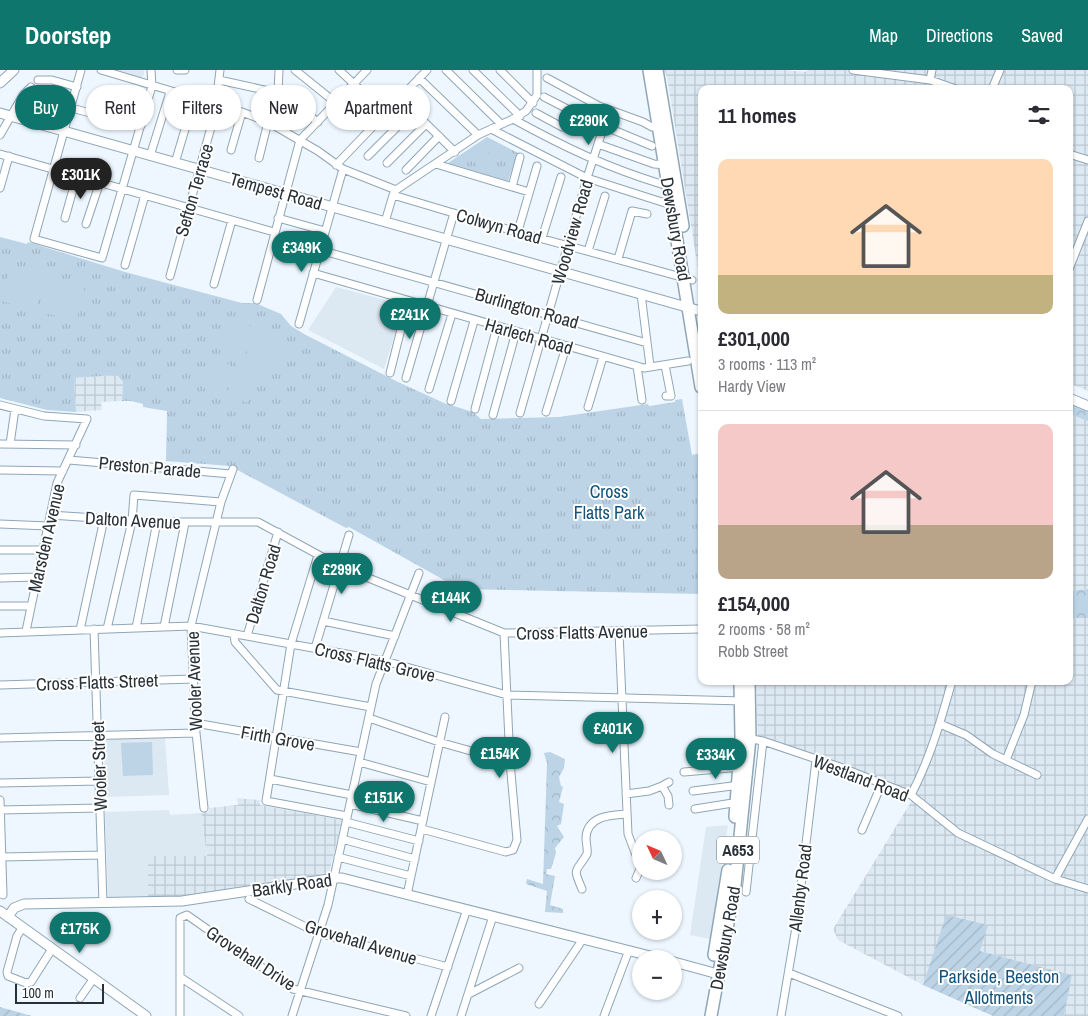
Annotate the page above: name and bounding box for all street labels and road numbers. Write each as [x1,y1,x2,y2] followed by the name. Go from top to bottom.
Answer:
[169,141,219,239] street label: Sefton Terrace
[227,166,325,216] street label: Tempest Road
[655,175,697,283] street label: Dewsbury Road
[545,177,599,287] street label: Woodview Road
[453,202,545,250] street label: Colwyn Road
[472,281,582,335] street label: Burlington Road
[482,312,576,360] street label: Harlech Road
[98,450,202,484] street label: Preston Parade
[21,481,71,595] street label: Marsden Avenue
[85,505,181,535] street label: Dalton Avenue
[239,541,287,627] street label: Dalton Road
[516,618,648,646] street label: Cross Flatts Avenue
[180,631,208,731] street label: Wooler Avenue
[312,636,438,688] street label: Cross Flatts Grove
[35,667,159,697] street label: Cross Flatts Street
[239,719,317,757] street label: Firth Grove
[85,721,113,811] street label: Wooler Street
[810,748,912,808] street label: Westland Road
[717,836,759,864] road number: A653
[782,843,818,934] street label: Allenby Road
[250,867,334,903] street label: Barkly Road
[704,884,746,992] street label: Dewsbury Road
[302,913,420,971] street label: Grovehall Avenue
[201,920,301,996] street label: Grovehall Drive

